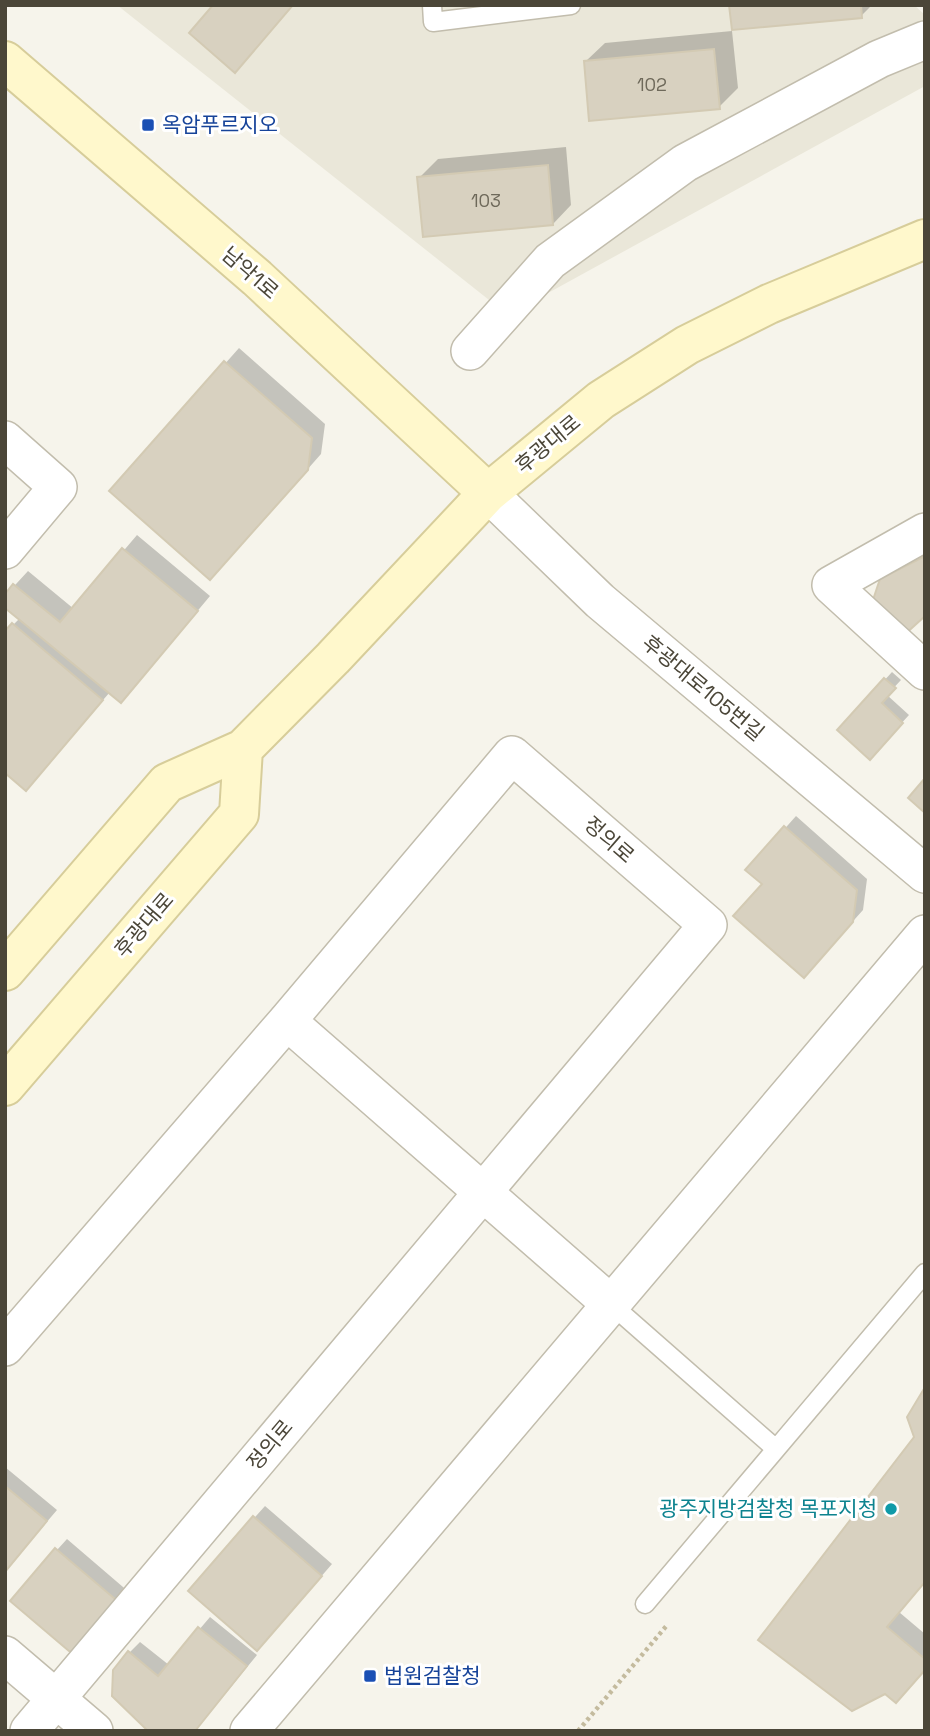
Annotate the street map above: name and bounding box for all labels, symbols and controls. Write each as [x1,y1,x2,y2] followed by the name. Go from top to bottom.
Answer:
[637,73,667,96] house number: 102
[162,111,278,138] place label: 옥암푸르지오
[140,117,156,133] marker: 옥암푸르지오
[471,189,501,212] house number: 103
[216,241,284,305] street label: 남악1로
[509,408,586,479] street label: 후광대로
[637,629,770,746] street label: 후광대로105번길
[579,810,640,869] street label: 정의로
[108,887,179,963] street label: 후광대로
[241,1414,299,1476] street label: 정의로
[659,1495,877,1522] place label: 광주지방검찰청 목포지청
[883,1501,899,1517] marker: 광주지방검찰청 목포지청
[384,1662,481,1689] place label: 법원검찰청
[362,1668,378,1684] marker: 법원검찰청

